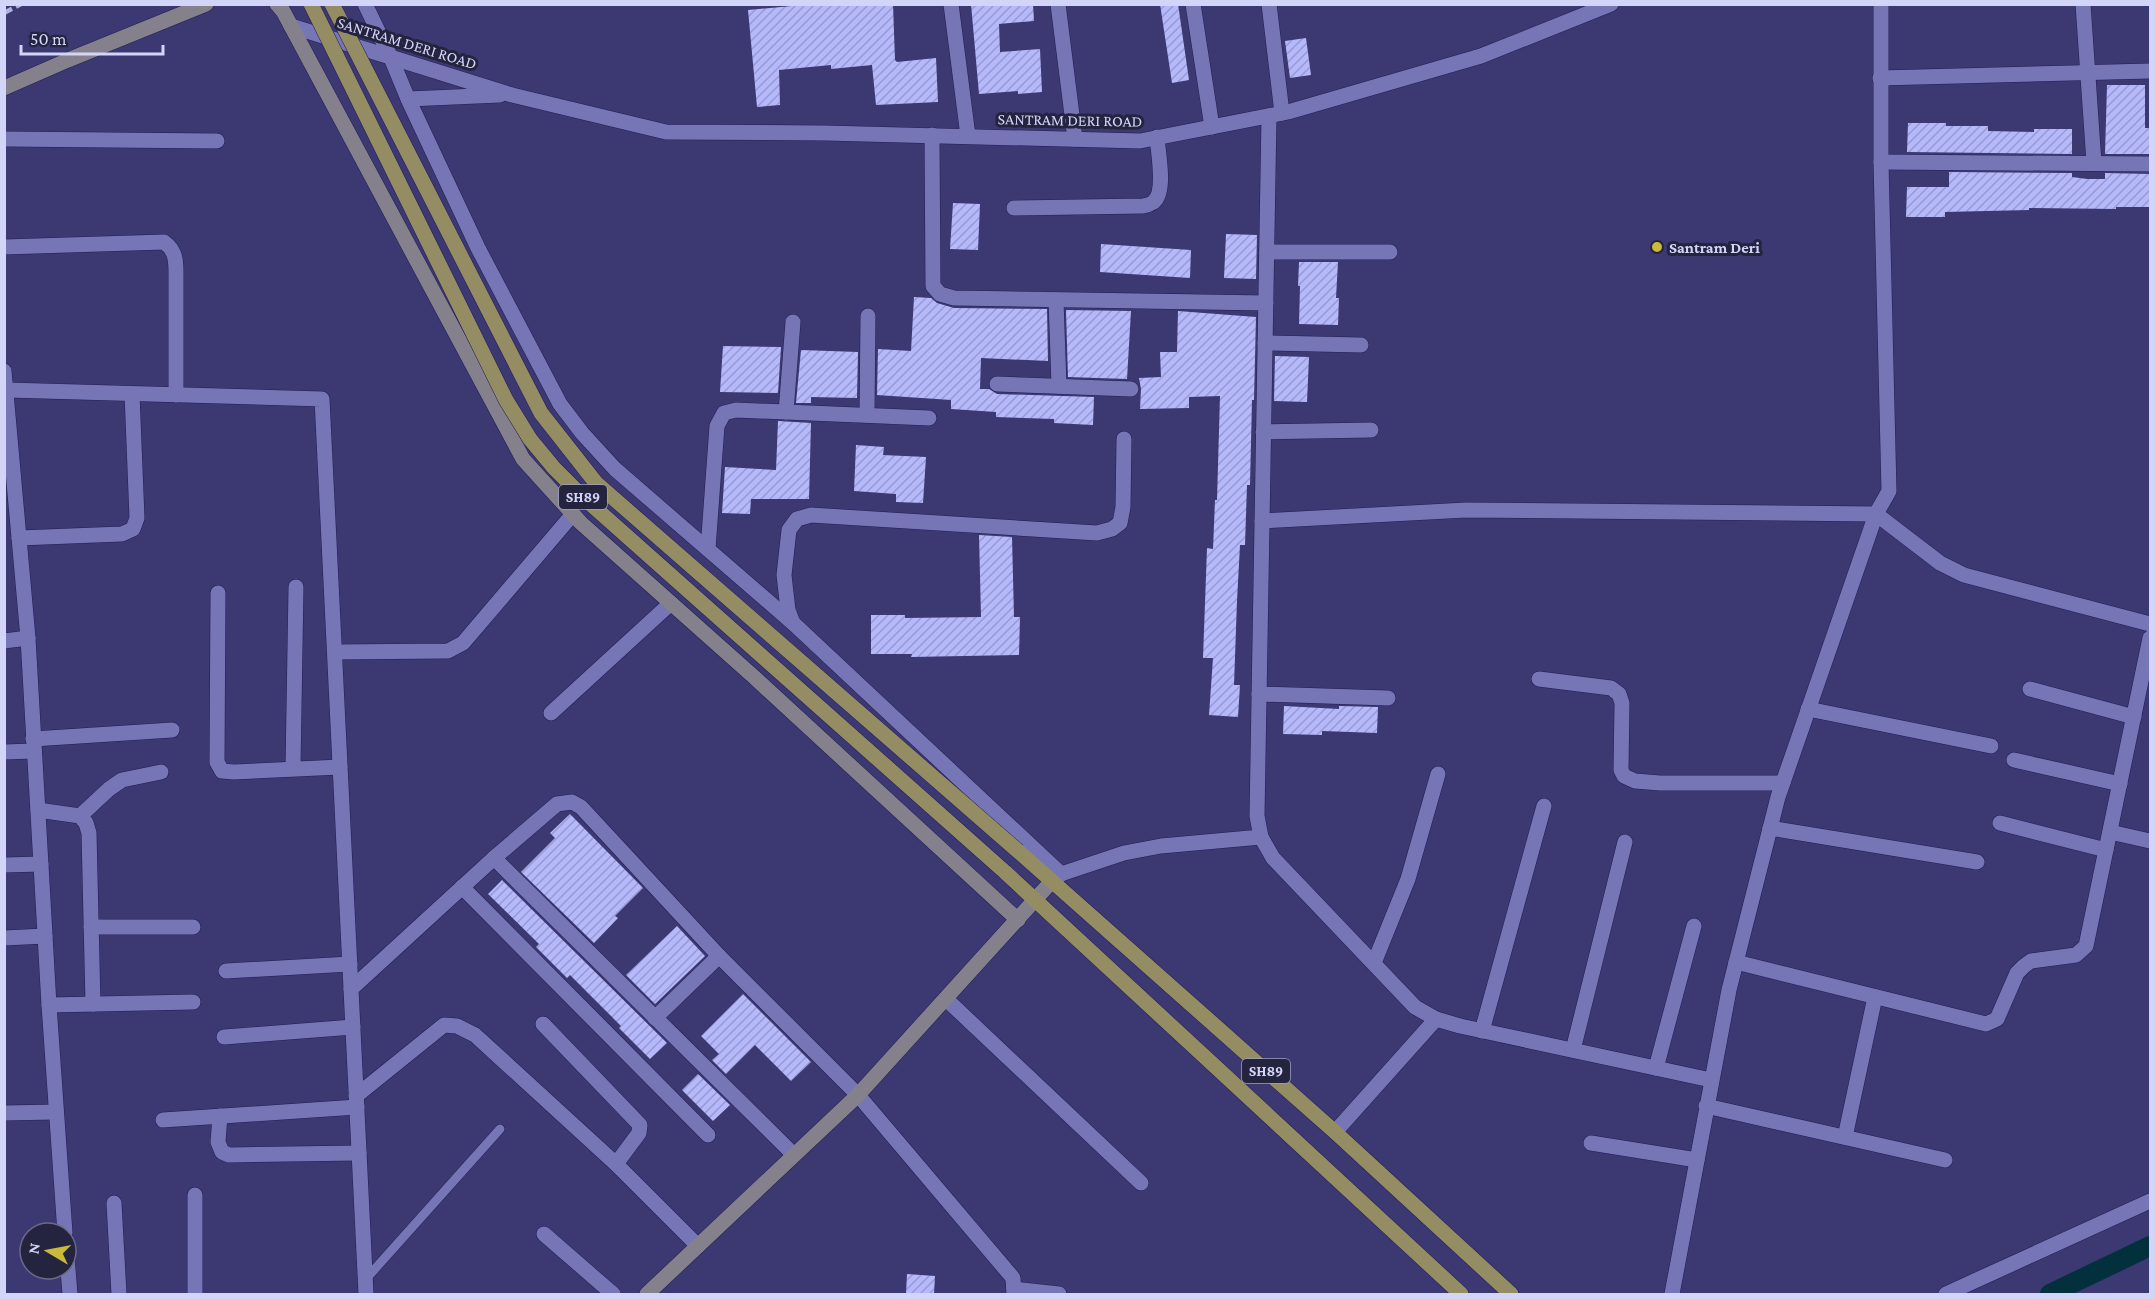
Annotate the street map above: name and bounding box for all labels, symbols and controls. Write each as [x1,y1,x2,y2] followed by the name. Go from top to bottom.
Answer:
[335,14,479,72] street label: SANTRAM DERI ROAD
[21,18,164,56] scale bar
[30,29,67,49] text: 50 m
[997,110,1143,130] street label: SANTRAM DERI ROAD
[1669,239,1760,256] place label: Santram Deri
[1650,240,1664,254] marker: Santram Deri
[559,485,607,509] road number: SH89
[1242,1059,1290,1083] road number: SH89
[18,1221,78,1281] north arrow
[24,1242,43,1255] text: N

